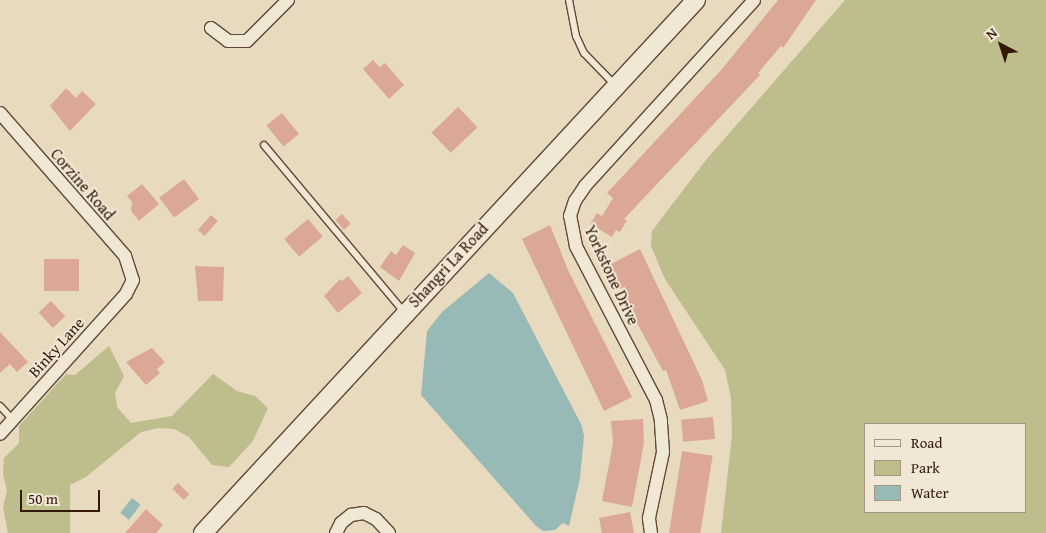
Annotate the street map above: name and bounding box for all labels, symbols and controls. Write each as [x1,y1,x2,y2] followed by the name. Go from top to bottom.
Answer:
[976,20,1026,70] north arrow
[981,23,1001,44] text: N
[47,144,119,224] street label: Corzine Road
[404,219,492,311] street label: Shangri La Road
[581,222,643,328] street label: Yorkstone Drive
[24,313,88,381] street label: Binky Lane
[864,423,1026,513] legend
[911,432,942,453] text: Road
[911,457,940,478] text: Park
[22,480,102,512] scale bar
[911,482,949,503] text: Water
[28,488,58,509] text: 50 m

